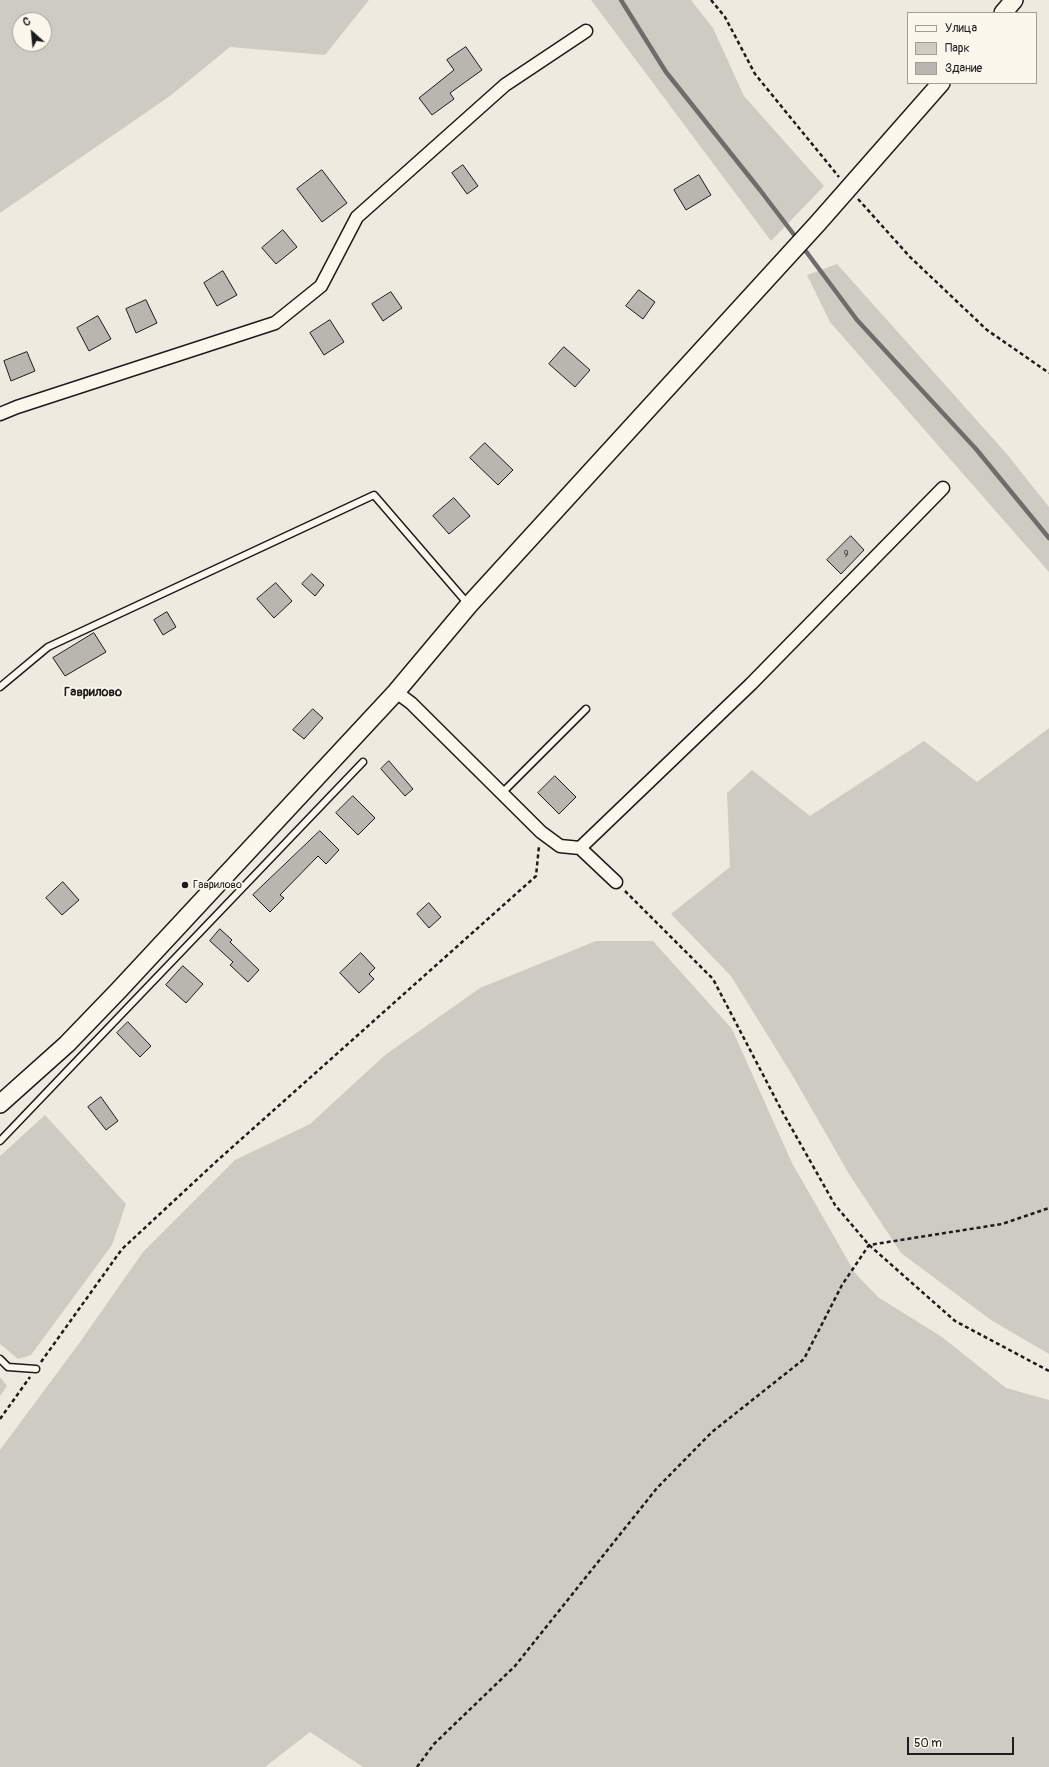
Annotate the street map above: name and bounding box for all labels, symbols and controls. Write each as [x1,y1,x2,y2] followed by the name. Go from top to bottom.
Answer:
[12,12,52,52] north arrow
[907,12,1037,84] legend
[21,14,33,29] text: С
[945,21,977,36] text: Улица
[945,41,970,56] text: Парк
[945,61,982,76] text: Здание
[844,550,848,560] house number: 9
[64,685,122,701] district label: Гаврилово
[193,878,242,892] place label: Гаврилово
[180,880,190,890] marker: Гаврилово
[909,1729,1016,1755] scale bar
[914,1736,942,1751] text: 50 m

